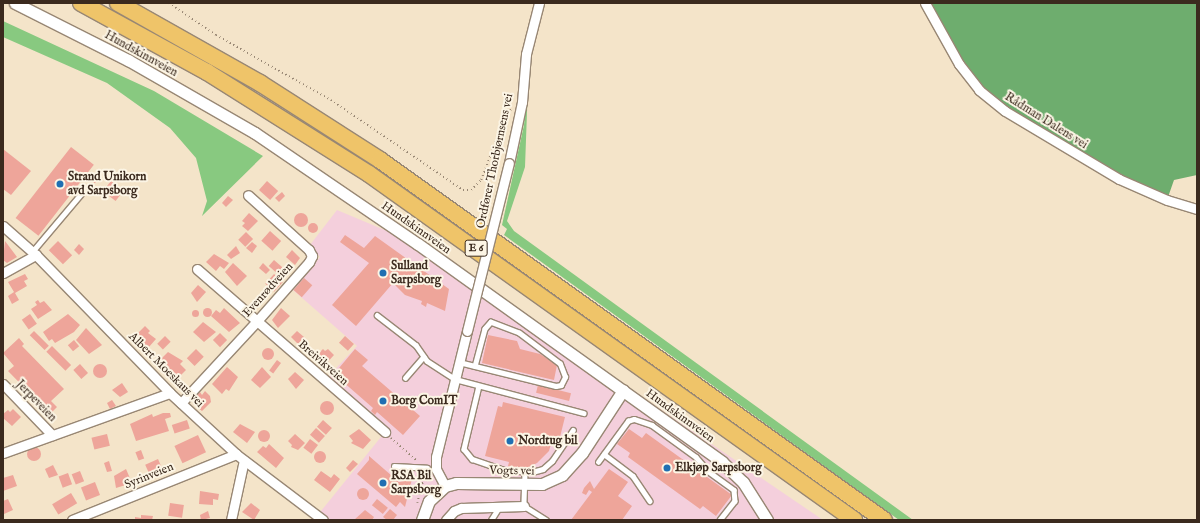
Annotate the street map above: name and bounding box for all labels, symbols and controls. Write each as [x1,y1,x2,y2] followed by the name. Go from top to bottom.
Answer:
[102,28,180,80] street label: Hundskinnveien
[1002,90,1090,152] street label: Rådman Dalens vei
[474,92,516,230] street label: Ordfører Thorbjørnsens vei
[68,170,146,198] place label: Strand Unikorn avd Sarpsborg
[55,179,65,189] marker: Strand Unikorn avd Sarpsborg
[378,199,454,257] street label: Hundskinnveien
[464,239,488,257] road number: E 6
[391,259,441,287] place label: Sulland Sarpsborg
[240,260,296,320] street label: Evenrødveien
[378,268,388,278] marker: Sulland Sarpsborg
[125,329,207,411] street label: Albert Moeskaus vei
[295,337,351,389] street label: Breivikveien
[13,377,59,425] street label: Jerpeveien
[643,386,717,446] street label: Hundskinnveien
[391,394,457,408] place label: Borg ComIT
[378,396,388,406] marker: Borg ComIT
[518,434,578,448] place label: Nordtug bil
[505,436,515,446] marker: Nordtug bil
[122,460,176,492] street label: Syrinveien
[675,461,762,475] place label: Elkjøp Sarpsborg
[489,463,535,479] street label: Vogts vei
[662,463,672,473] marker: Elkjøp Sarpsborg
[391,469,441,497] place label: RSA Bil Sarpsborg
[378,478,388,488] marker: RSA Bil Sarpsborg

